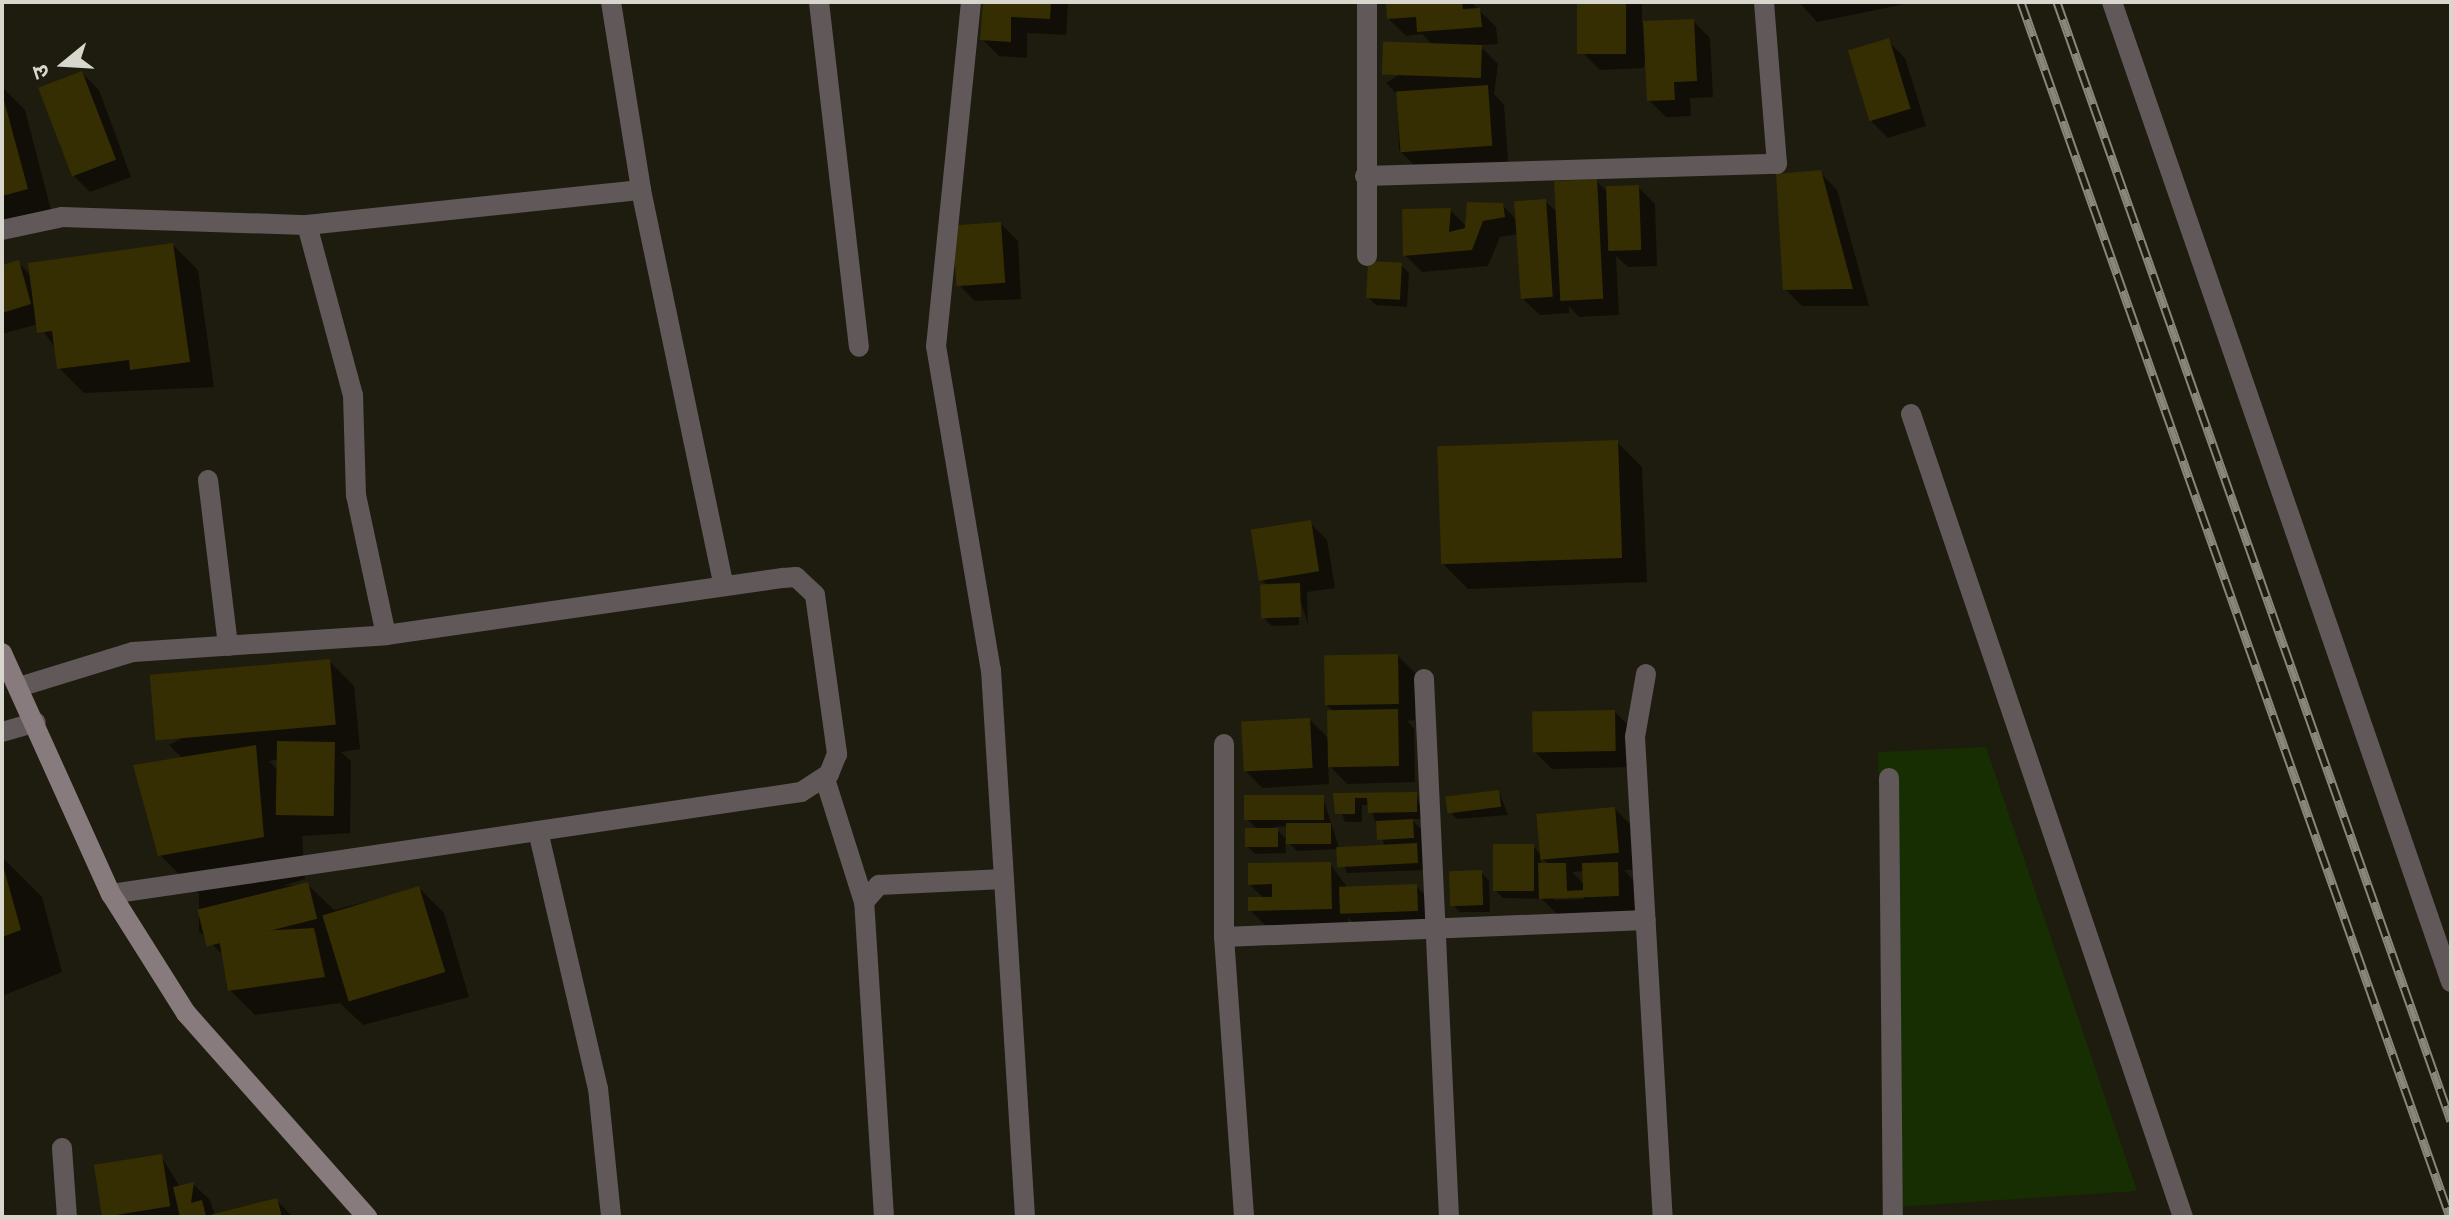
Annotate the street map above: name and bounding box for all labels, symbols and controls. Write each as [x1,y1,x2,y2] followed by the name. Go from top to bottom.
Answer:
[24,24,104,104] north arrow
[27,62,55,82] text: उ

